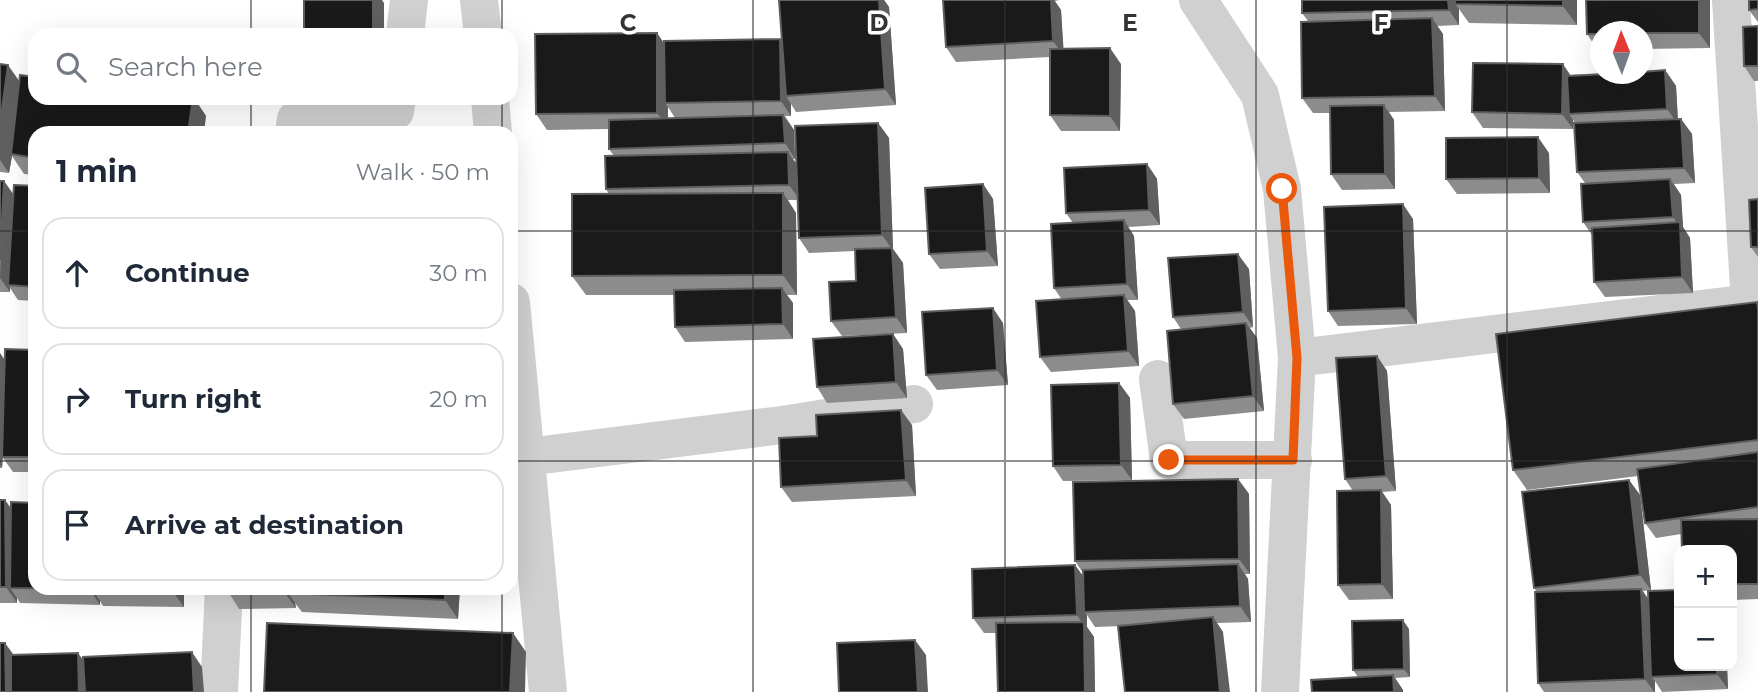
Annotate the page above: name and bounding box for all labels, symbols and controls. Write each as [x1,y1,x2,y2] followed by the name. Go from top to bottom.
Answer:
[620,9,637,37] text: C
[870,9,889,37] text: D
[1122,9,1138,37] text: E
[1374,9,1389,37] text: F
[1590,21,1653,84] north arrow
[28,28,518,105] search box
[52,48,90,86] icon: search
[108,51,263,83] text: Search here
[56,153,137,190] text: 1 min
[356,158,490,186] text: Walk · 50 m
[1266,173,1297,204] route start
[58,254,96,292] icon: ahead
[125,257,250,289] text: Continue
[429,259,488,287] text: 30 m
[58,380,96,418] icon: right
[125,383,261,415] text: Turn right
[429,385,488,413] text: 20 m
[1153,444,1184,475] route end
[58,506,96,544] icon: arrive
[125,509,404,541] text: Arrive at destination
[1674,545,1737,671] map controls
[1674,545,1737,608] button: +
[1674,608,1737,671] button: −

